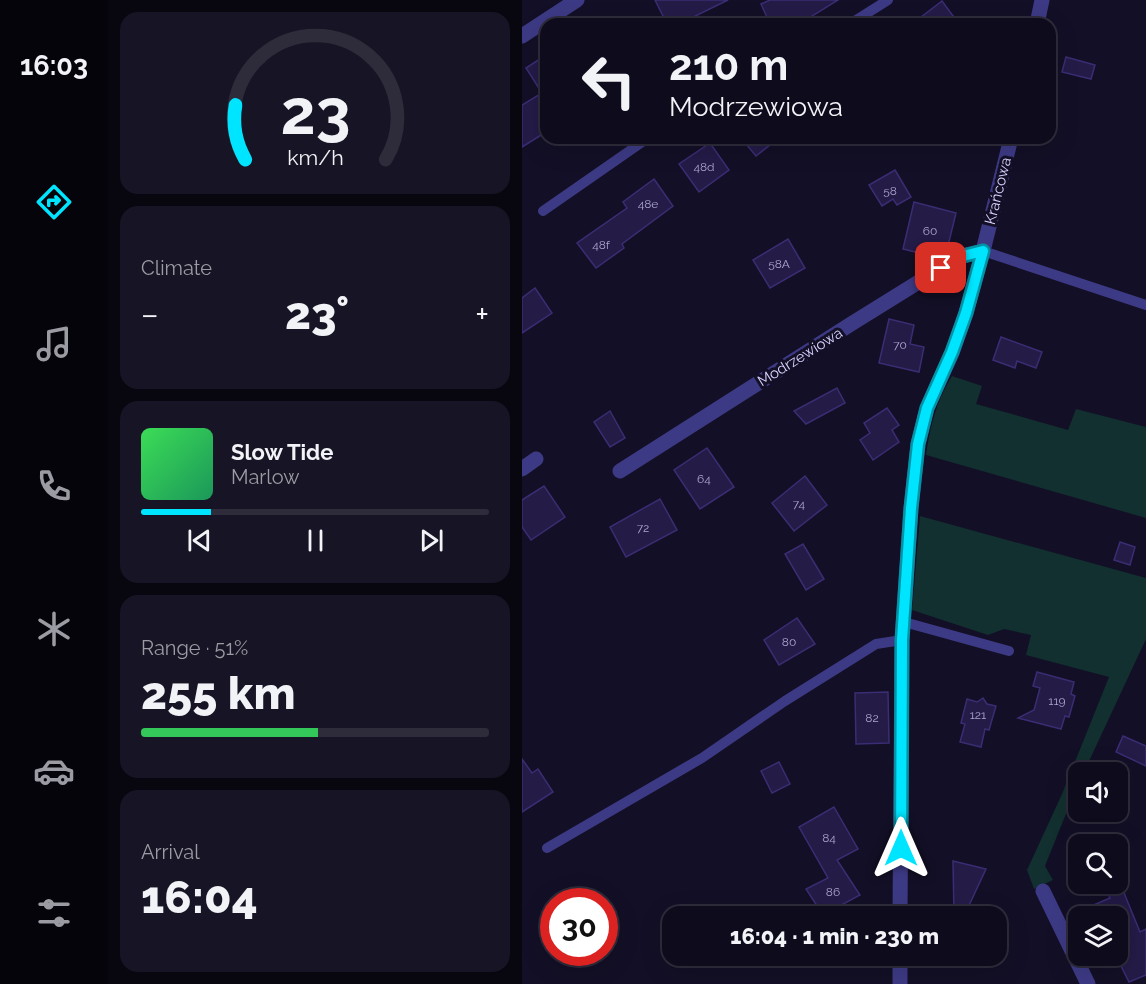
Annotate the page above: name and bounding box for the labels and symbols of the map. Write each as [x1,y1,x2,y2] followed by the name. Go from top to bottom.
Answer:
[981,155,1015,227] street label: Krańcowa
[693,160,715,174] house number: 48d
[883,184,897,198] house number: 58
[638,197,658,211] house number: 48e
[923,224,937,238] house number: 60
[592,238,611,252] house number: 48f
[915,242,966,293] pin
[768,257,790,271] house number: 58A
[754,324,846,390] street label: Modrzewiowa
[893,338,907,352] house number: 70
[697,472,711,486] house number: 64
[793,497,806,511] house number: 74
[637,521,649,535] house number: 72
[782,635,796,649] house number: 80
[1048,694,1066,708] house number: 119
[970,708,986,722] house number: 121
[865,711,879,725] house number: 82
[869,816,933,880] position arrow
[822,831,836,845] house number: 84
[826,885,840,899] house number: 86
[540,888,618,966] speed limit sign: 30

